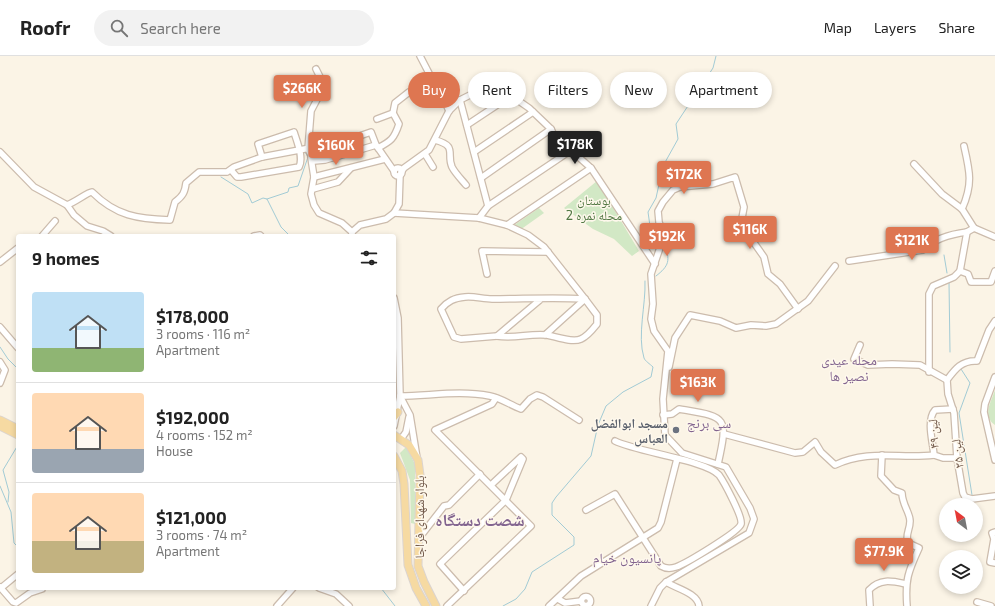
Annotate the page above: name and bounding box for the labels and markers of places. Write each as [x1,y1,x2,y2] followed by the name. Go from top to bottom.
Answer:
[274,75,330,109] pin: $266K
[547,131,603,165] pin: $178K
[308,132,364,166] pin: $160K
[656,161,712,195] pin: $172K
[722,216,778,250] pin: $116K
[639,223,695,257] pin: $192K
[884,227,940,261] pin: $121K
[670,369,726,403] pin: $163K
[591,415,668,447] place label: مسجد ابوالفضل العباس
[671,425,681,435] marker: مسجد ابوالفضل العباس
[851,538,917,572] pin: $77.9K

